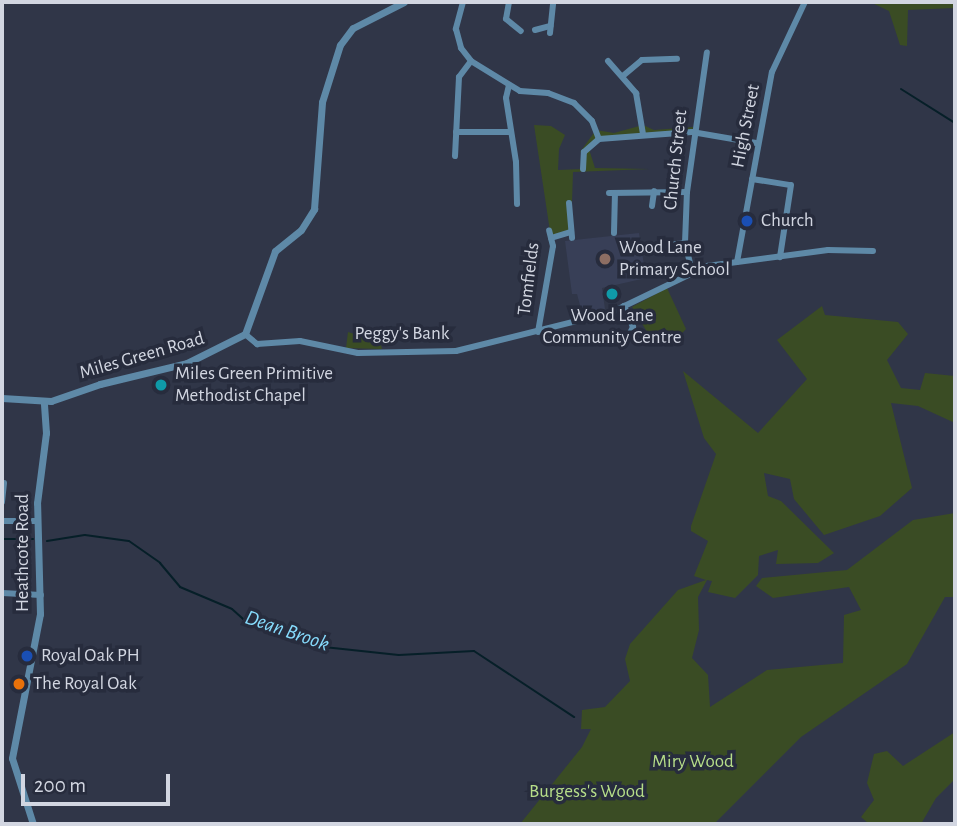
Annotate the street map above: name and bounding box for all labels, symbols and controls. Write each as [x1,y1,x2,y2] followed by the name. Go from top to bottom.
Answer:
[727,82,765,170] street label: High Street
[659,109,693,211] street label: Church Street
[761,210,814,232] place label: Church
[739,213,755,229] marker: Church
[619,237,730,281] place label: Wood Lane Primary School
[513,241,545,317] street label: Tomfields
[597,251,613,267] marker: Wood Lane Primary School
[604,286,620,302] marker: Wood Lane Community Centre
[542,305,682,349] place label: Wood Lane Community Centre
[355,323,449,345] street label: Peggy's Bank
[77,327,207,385] street label: Miles Green Road
[175,363,333,407] place label: Miles Green Primitive Methodist Chapel
[153,377,169,393] marker: Miles Green Primitive Methodist Chapel
[12,494,34,612] street label: Heathcote Road
[242,605,332,657] water label: Dean Brook
[41,645,140,667] place label: Royal Oak PH
[19,648,35,664] marker: Royal Oak PH
[33,673,137,695] place label: The Royal Oak
[11,676,27,692] marker: The Royal Oak
[652,751,734,773] park label: Miry Wood
[24,760,173,804] scale bar
[34,775,86,796] text: 200 m
[529,781,645,803] park label: Burgess's Wood

